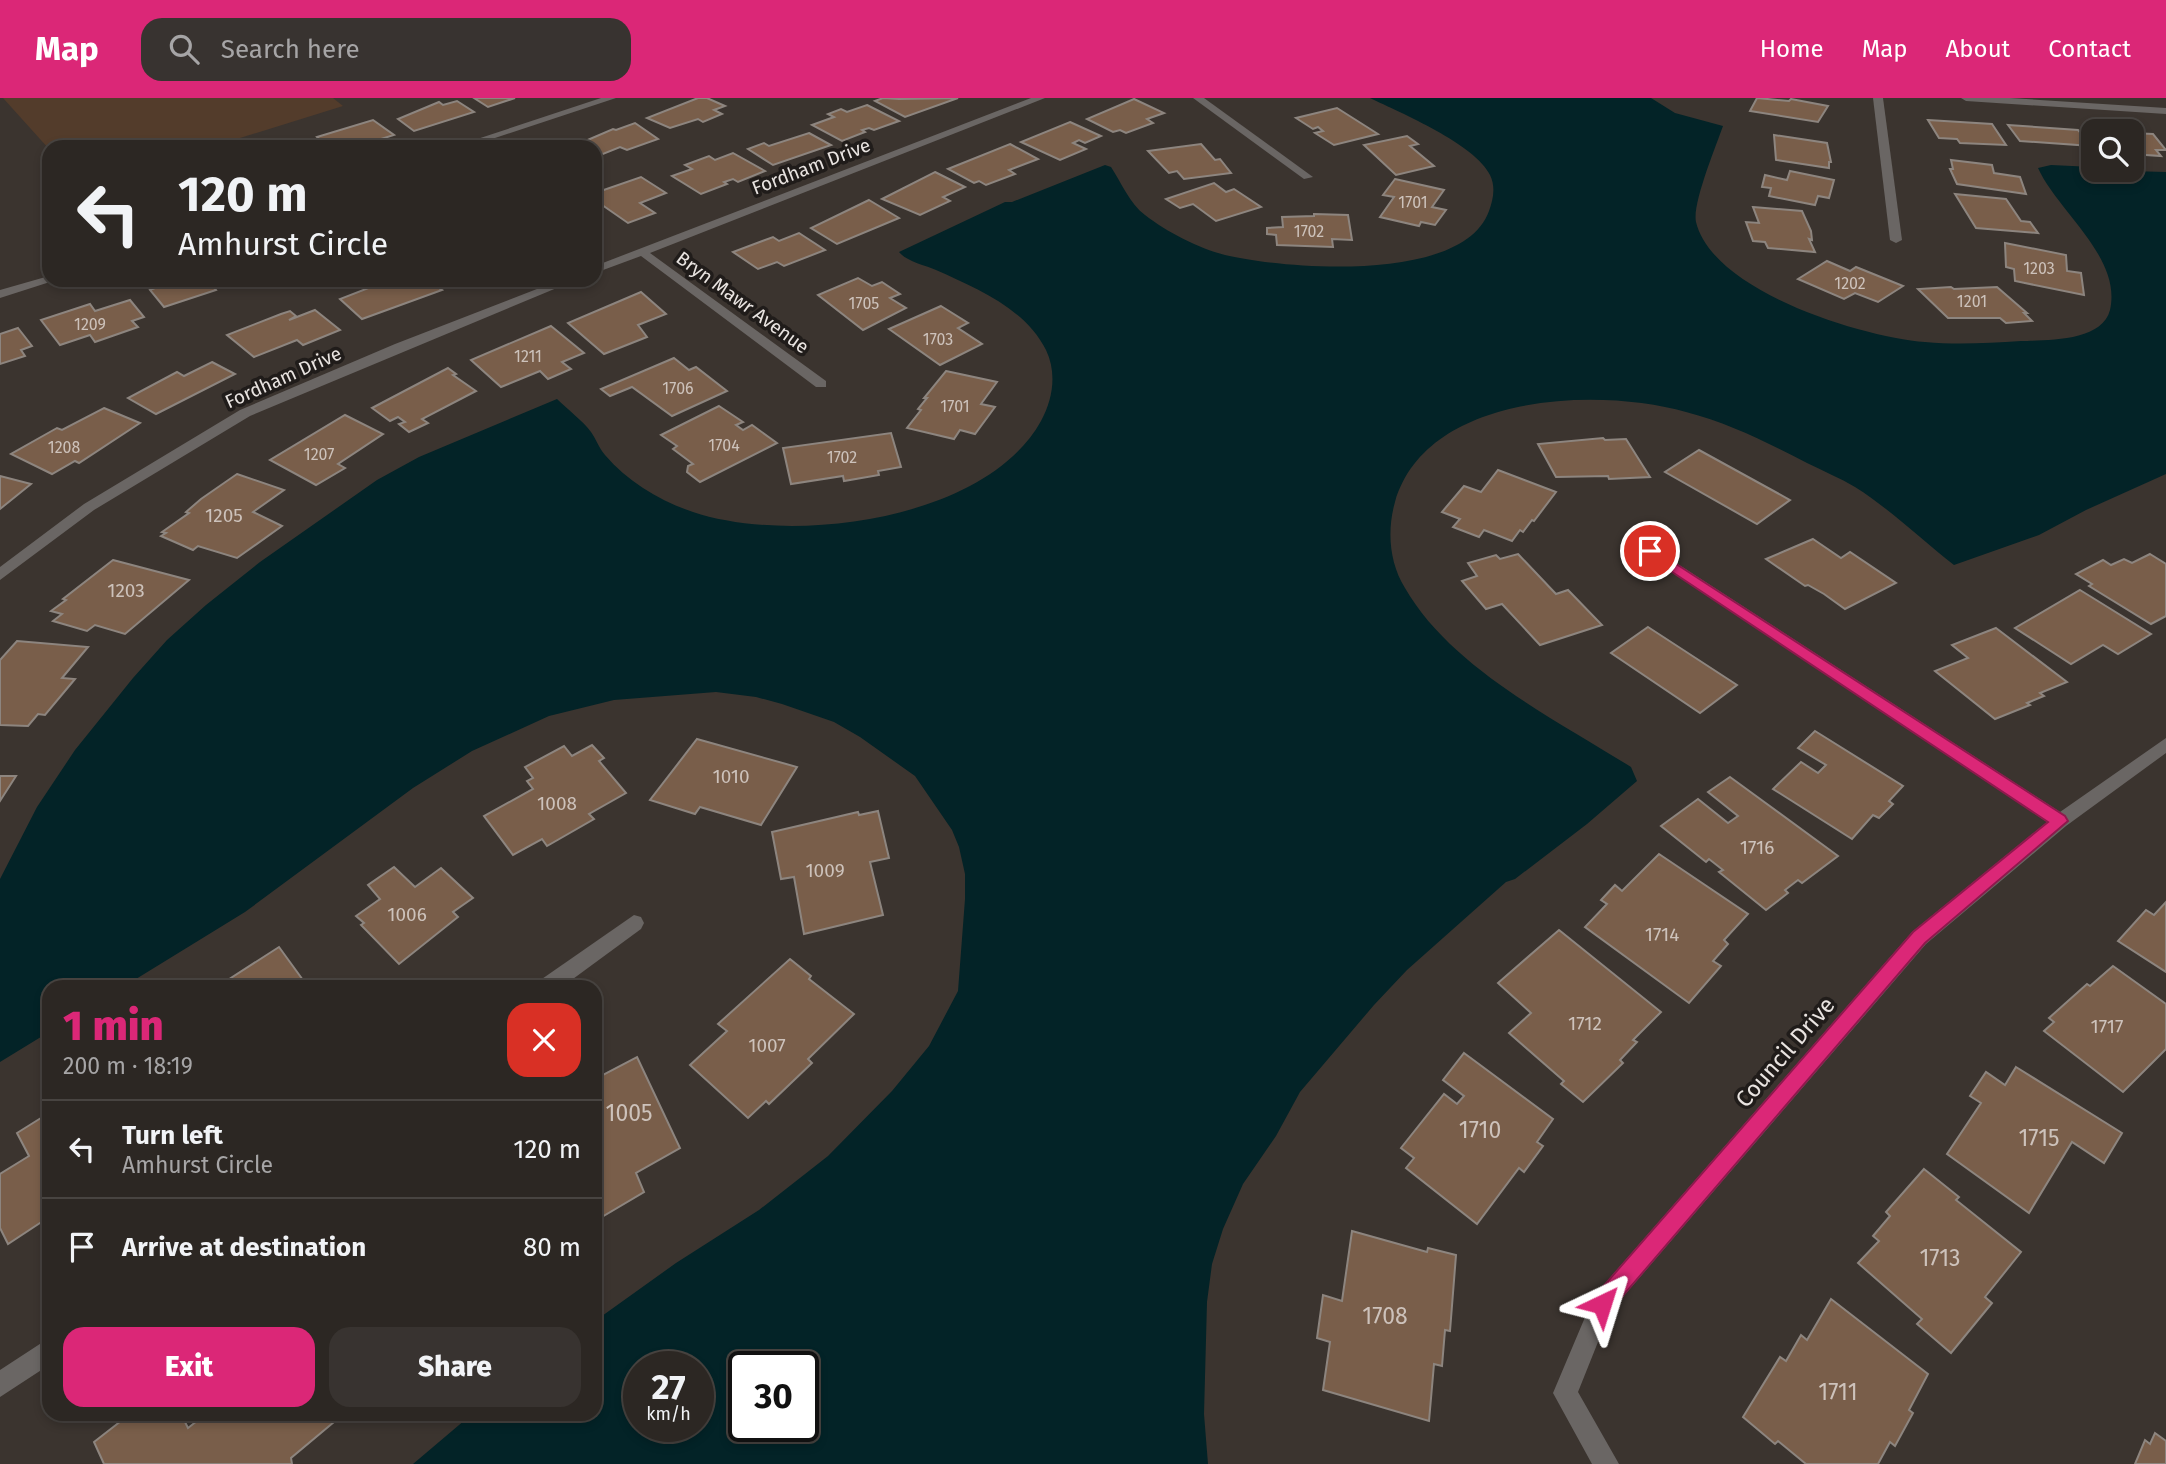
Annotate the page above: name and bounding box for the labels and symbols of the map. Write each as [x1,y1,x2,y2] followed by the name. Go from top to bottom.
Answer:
[749,133,874,200] street label: Fordham Drive
[1398,193,1428,212] house number: 1701
[1294,222,1324,241] house number: 1702
[672,247,814,358] street label: Bryn Mawr Avenue
[2023,259,2055,278] house number: 1203
[1834,274,1866,293] house number: 1202
[1957,292,1987,311] house number: 1201
[849,294,879,313] house number: 1705
[74,315,106,334] house number: 1209
[923,330,953,349] house number: 1703
[221,341,345,413] street label: Fordham Drive
[514,347,542,366] house number: 1211
[662,379,694,398] house number: 1706
[940,397,970,416] house number: 1701
[708,436,740,455] house number: 1704
[48,438,80,457] house number: 1208
[304,445,334,464] house number: 1207
[827,448,857,467] house number: 1702
[205,504,243,527] house number: 1205
[1620,521,1680,581] pin
[107,579,145,602] house number: 1203
[712,765,750,788] house number: 1010
[537,792,577,815] house number: 1008
[1740,836,1774,859] house number: 1716
[805,859,845,882] house number: 1009
[387,903,427,926] house number: 1006
[1645,923,1679,946] house number: 1714
[1730,991,1840,1113] street label: Council Drive
[1568,1012,1602,1035] house number: 1712
[2091,1015,2123,1038] house number: 1717
[748,1034,786,1057] house number: 1007
[605,1099,653,1127] house number: 1005
[1459,1116,1501,1144] house number: 1710
[2018,1124,2060,1152] house number: 1715
[1919,1244,1961,1272] house number: 1713
[1565,1267,1639,1341] position arrow
[1362,1302,1408,1330] house number: 1708
[728,1351,819,1442] speed limit sign: 30
[1818,1378,1858,1406] house number: 1711

